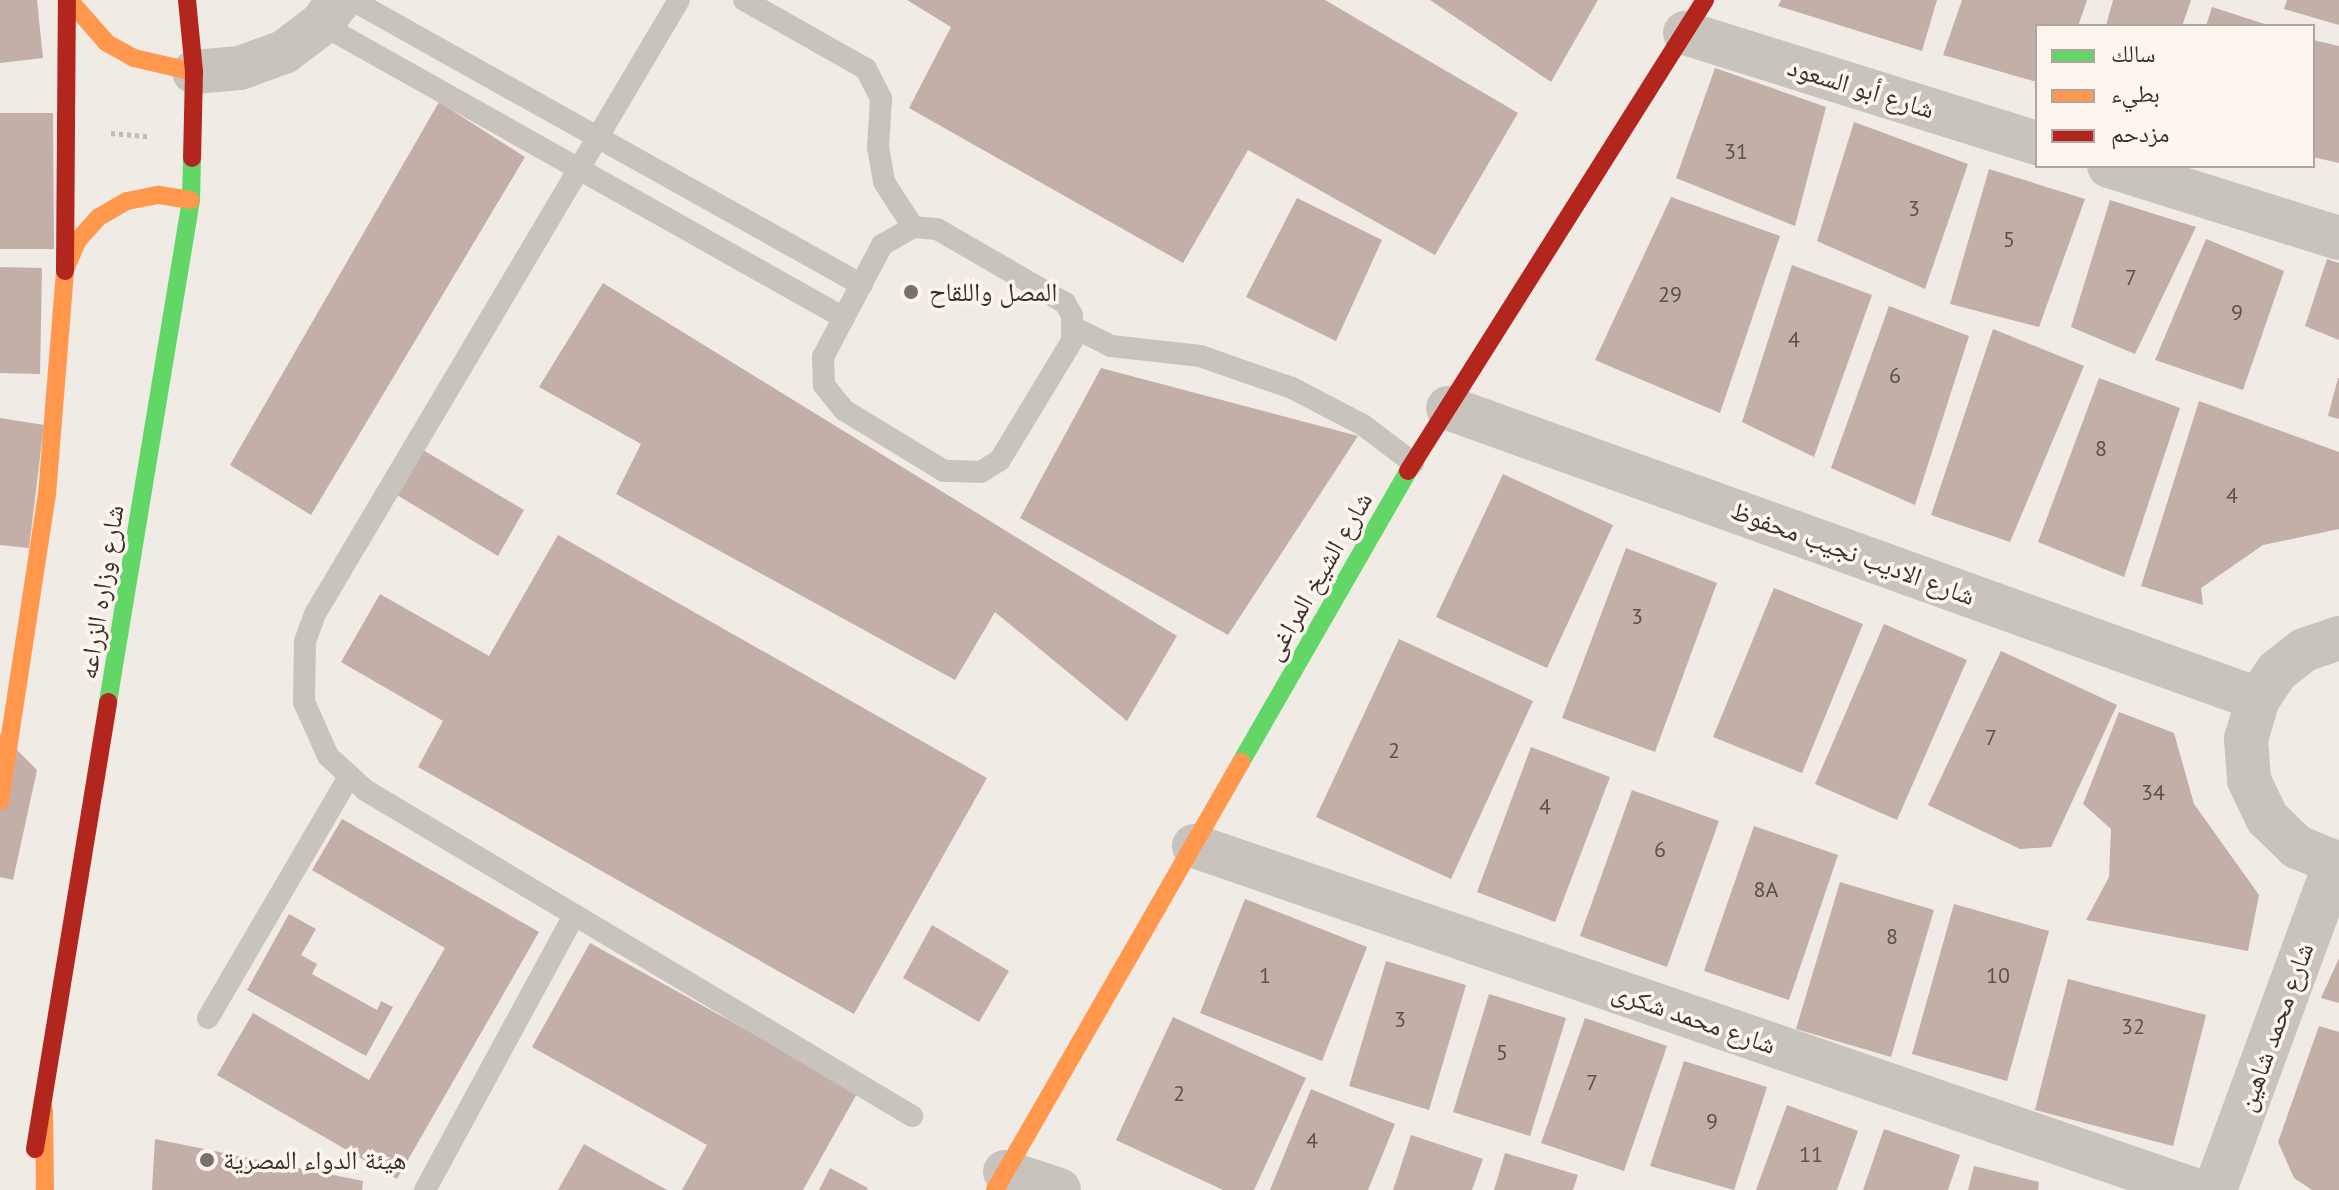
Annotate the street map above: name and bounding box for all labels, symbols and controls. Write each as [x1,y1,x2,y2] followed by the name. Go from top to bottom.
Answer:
[2035,24,2315,168] legend
[2111,38,2156,69] text: سالك
[1784,51,1938,125] street label: شارع أبو السعود
[2111,78,2160,109] text: بطيء
[2111,118,2170,149] text: مزدحم
[1724,139,1748,165] house number: 31
[1908,196,1920,222] house number: 3
[2003,227,2015,253] house number: 5
[2125,265,2137,291] house number: 7
[929,276,1057,308] place label: المصل واللقاح
[900,281,922,303] marker: المصل واللقاح
[1658,282,1682,308] house number: 29
[2231,300,2243,326] house number: 9
[1788,327,1800,353] house number: 4
[1889,363,1901,389] house number: 6
[2095,436,2107,462] house number: 8
[2226,483,2238,509] house number: 4
[1257,486,1379,666] street label: شارع الشيخ المراغى
[1727,494,1979,612] street label: شارع الاديب نجيب محفوظ
[72,503,130,681] street label: شارع وزاره الزراعه
[1631,604,1643,630] house number: 3
[1985,725,1997,751] house number: 7
[1388,738,1400,764] house number: 2
[2141,780,2165,806] house number: 34
[1539,794,1551,820] house number: 4
[1654,837,1666,863] house number: 6
[1754,877,1778,903] house number: 8A
[1886,924,1898,950] house number: 8
[2230,938,2320,1116] street label: شارع محمد شاهين
[1259,963,1271,989] house number: 1
[1986,963,2010,989] house number: 10
[1608,975,1780,1061] street label: شارع محمد شكرى
[1394,1007,1406,1033] house number: 3
[2121,1014,2145,1040] house number: 32
[1496,1040,1508,1066] house number: 5
[1586,1070,1598,1096] house number: 7
[1173,1081,1185,1107] house number: 2
[1706,1109,1718,1135] house number: 9
[1306,1128,1318,1154] house number: 4
[1799,1142,1823,1168] house number: 11
[223,1144,406,1176] place label: هيئة الدواء المصرية
[198,1151,216,1169] marker: هيئة الدواء المصرية

